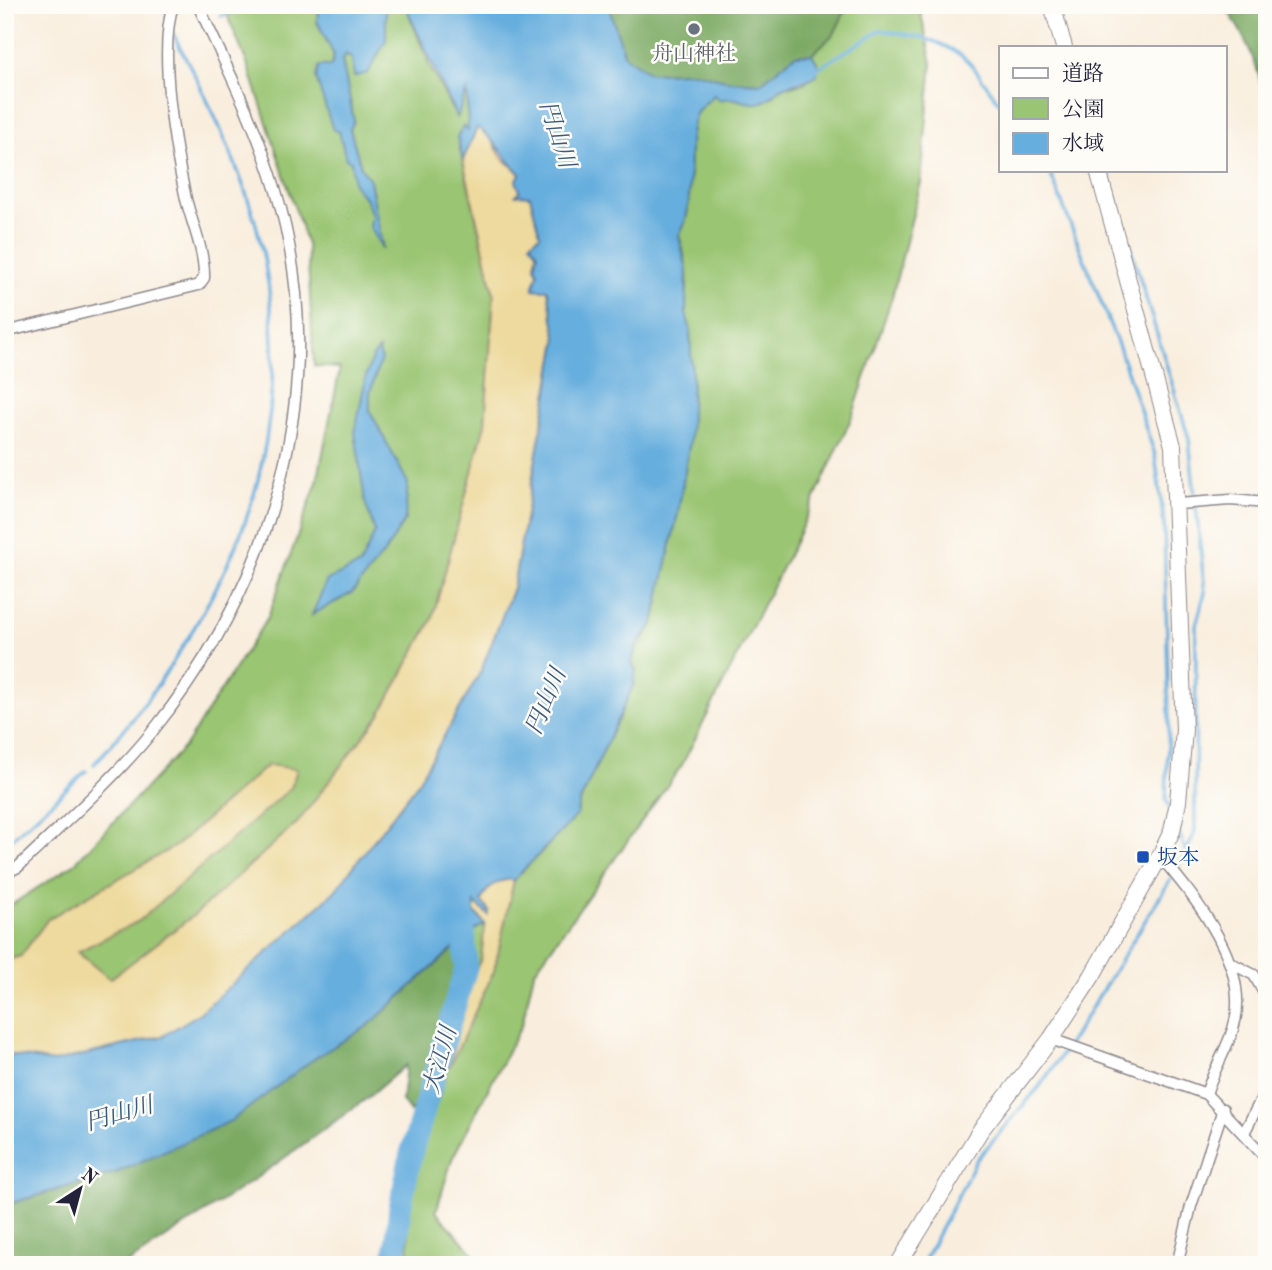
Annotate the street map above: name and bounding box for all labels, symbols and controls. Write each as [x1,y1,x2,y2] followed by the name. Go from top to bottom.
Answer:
[686,21,702,37] marker: 舟山神社
[652,42,736,65] place label: 舟山神社
[999,46,1226,172] legend
[1062,62,1104,85] text: 道路
[535,98,580,174] water label: 円山川
[1062,98,1104,121] text: 公園
[1062,132,1104,155] text: 水域
[521,662,572,738] water label: 円山川
[1157,846,1199,869] place label: 坂本
[1135,849,1151,865] marker: 坂本
[418,1021,462,1097] water label: 大江川
[83,1092,159,1135] water label: 円山川
[46,1154,116,1224] north arrow
[77,1165,100,1190] text: N

